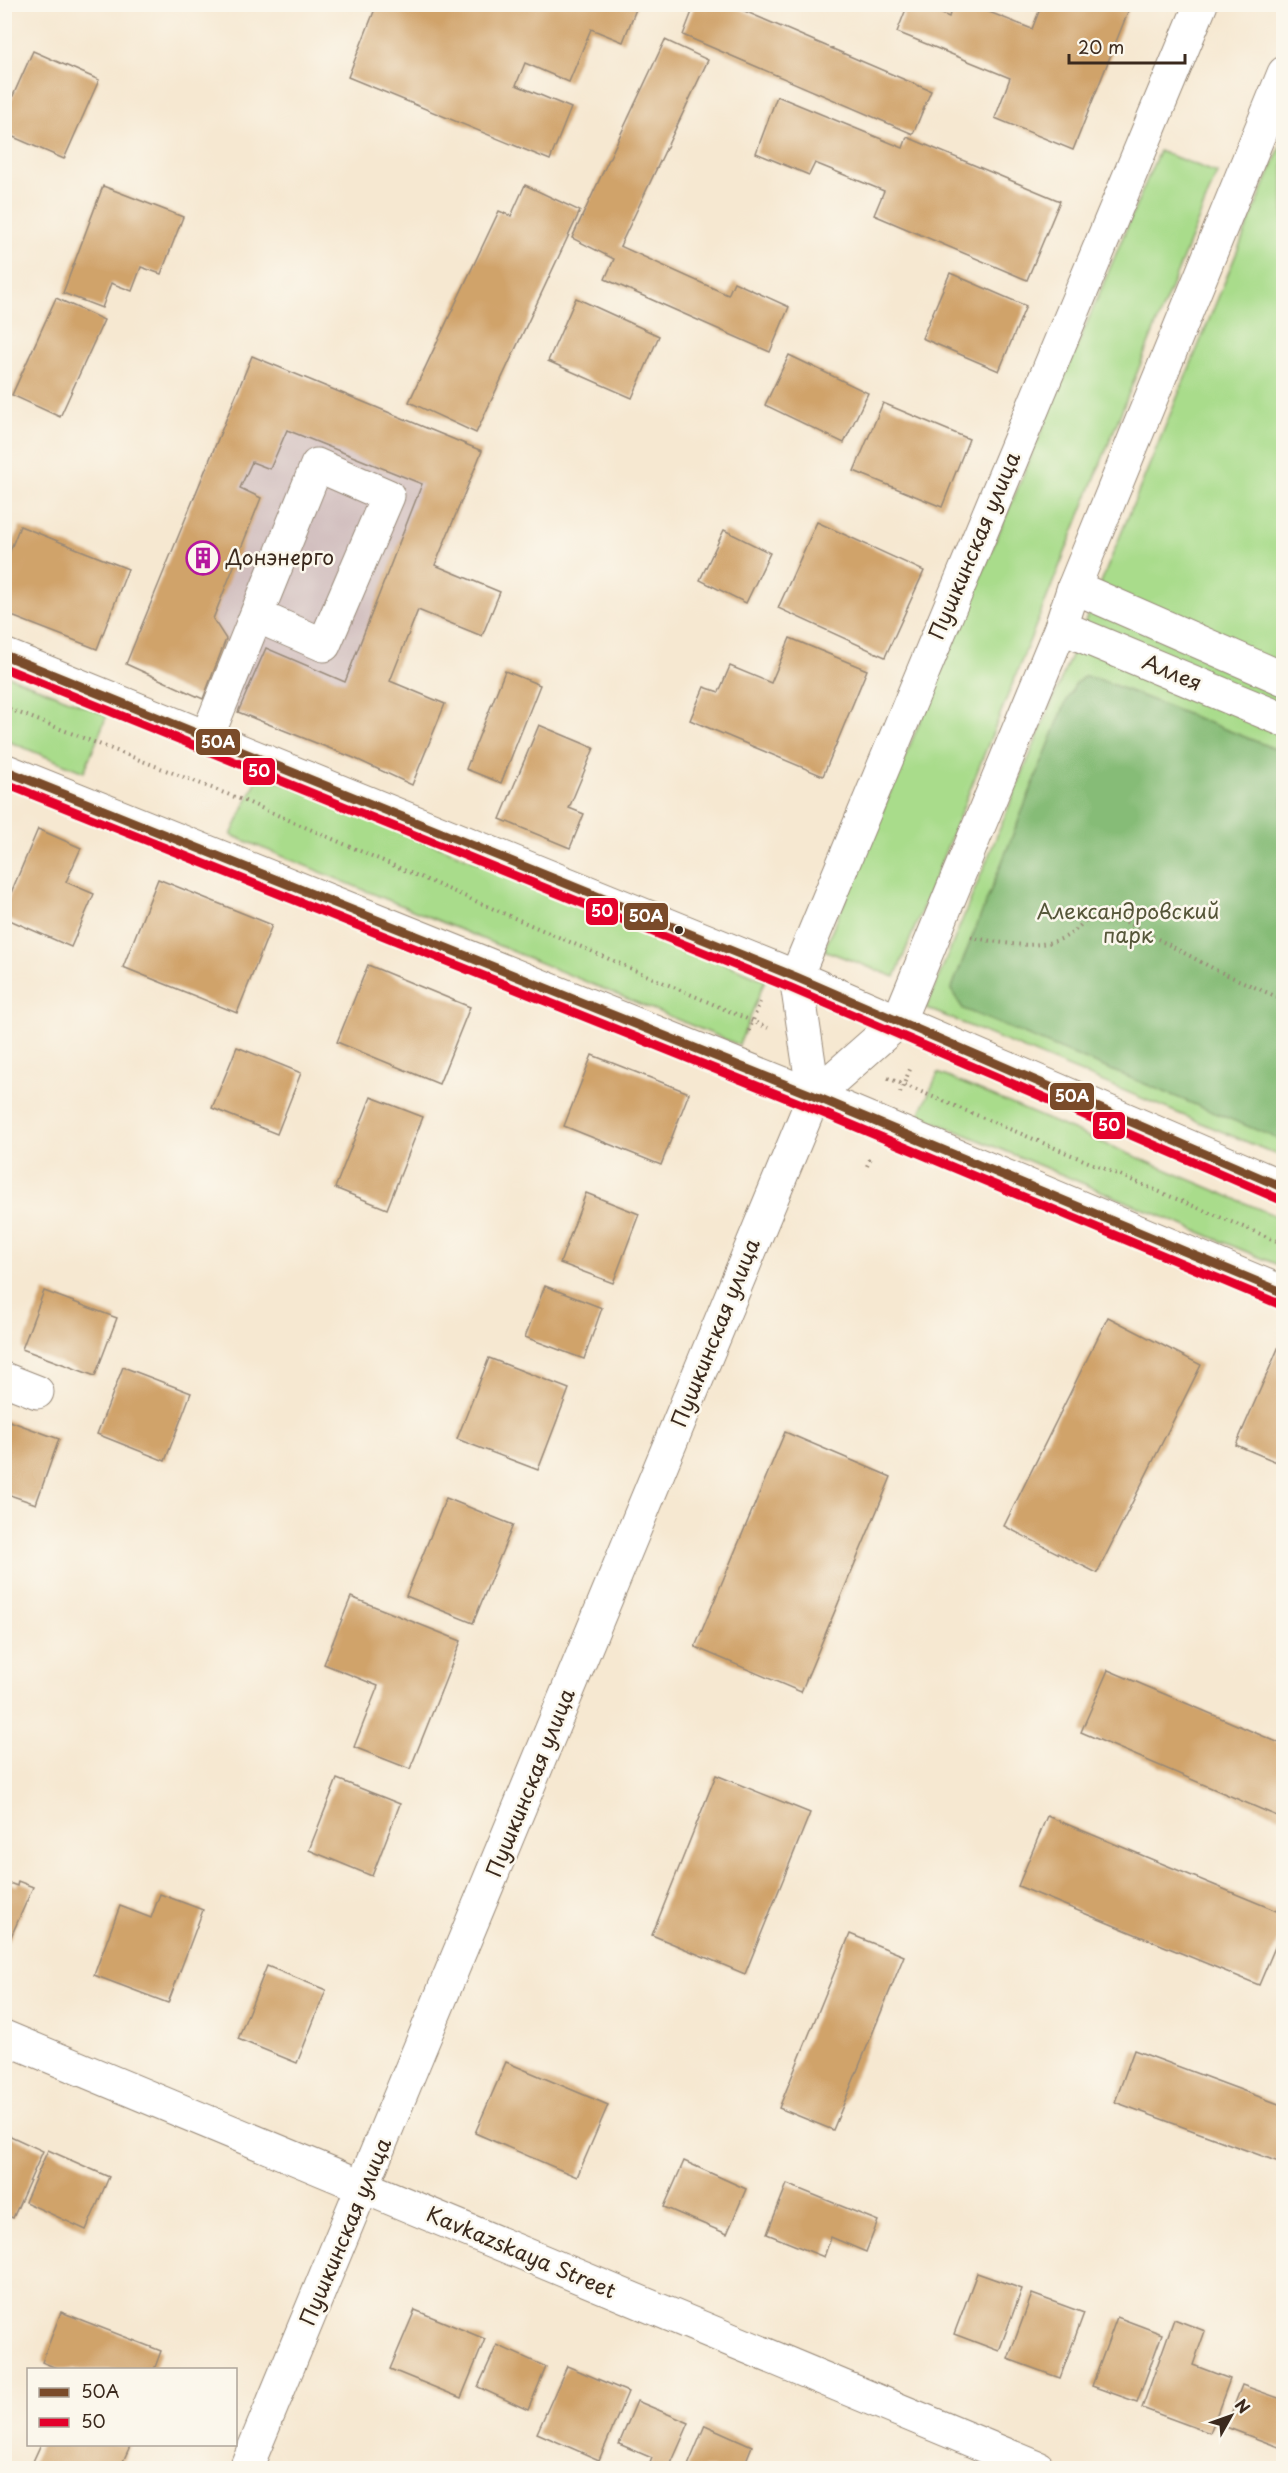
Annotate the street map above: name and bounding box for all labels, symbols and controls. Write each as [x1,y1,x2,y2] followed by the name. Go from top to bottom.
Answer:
[1069,27,1184,65] scale bar
[1078,33,1124,60] text: 20 m
[919,446,1027,644] street label: Пушкинская улица
[185,540,221,576] building icon: Донэнерго
[225,540,334,572] place label: Донэнерго
[1138,644,1207,698] street label: Аллея
[195,728,241,756] line badge: 50А
[201,729,236,753] text: 50А
[242,757,276,786] line badge: 50
[248,758,270,782] text: 50
[1037,894,1219,950] park label: Александровский парк
[585,897,619,926] line badge: 50
[591,898,613,922] text: 50
[623,902,669,931] line badge: 50А
[629,903,664,927] text: 50А
[673,924,685,936] unlabelled marker
[1049,1082,1095,1111] line badge: 50А
[1055,1083,1090,1107] text: 50А
[1092,1111,1126,1140] line badge: 50
[1098,1112,1120,1136] text: 50
[662,1232,767,1431] street label: Пушкинская улица
[477,1682,582,1881] street label: Пушкинская улица
[290,2132,398,2330] street label: Пушкинская улица
[422,2197,621,2306] street label: Kavkazskaya Street
[27,2368,237,2446] legend
[81,2377,120,2404] text: 50А
[1201,2386,1261,2446] north arrow
[1230,2393,1257,2418] text: N
[81,2407,106,2434] text: 50

